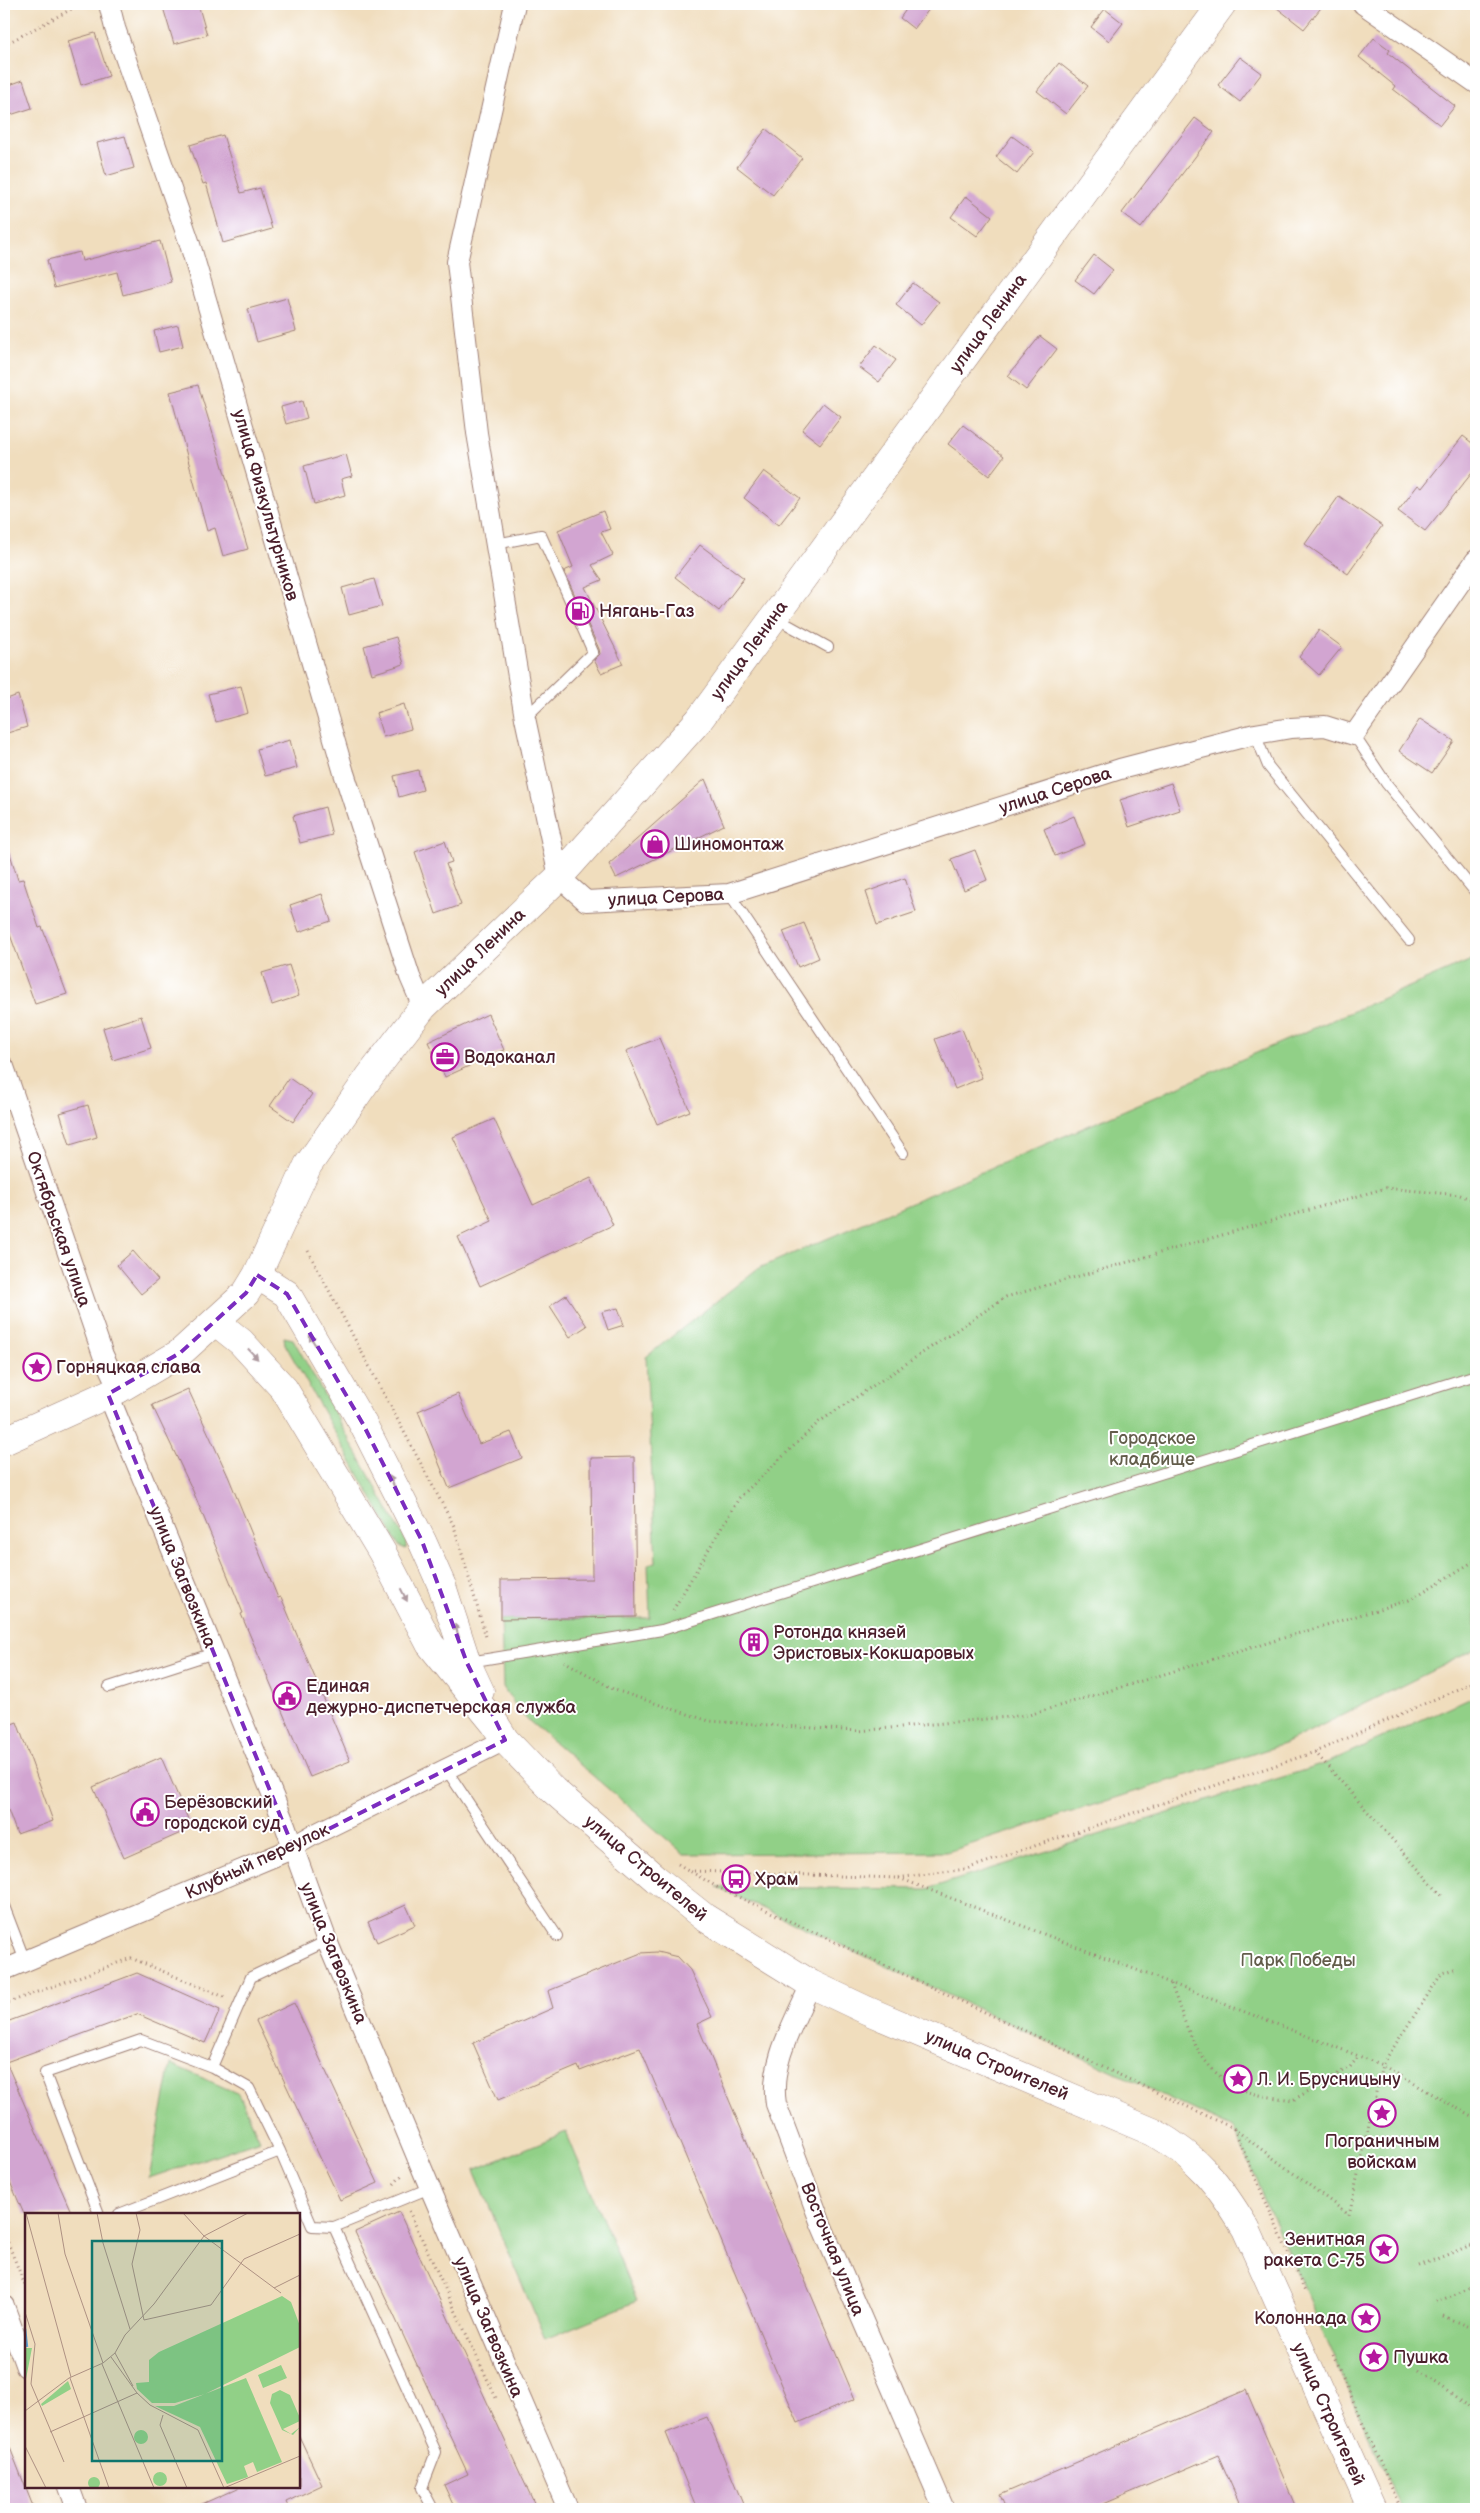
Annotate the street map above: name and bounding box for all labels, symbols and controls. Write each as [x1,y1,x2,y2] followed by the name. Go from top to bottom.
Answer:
[945,269,1032,377] street label: улица Ленина
[228,407,303,604] street label: улица Физкультурников
[565,596,595,626] fuel station icon: Нягань-Газ
[706,596,793,704] street label: улица Ленина
[599,601,695,622] place label: Нягань-Газ
[997,762,1114,818] street label: улица Серова
[640,829,670,859] shop icon: Шиномонтаж
[674,834,784,855] place label: Шиномонтаж
[607,884,725,911] street label: улица Серова
[431,904,530,1001] street label: улица Ленина
[430,1042,460,1072] office icon: Водоканал
[464,1047,556,1068] place label: Водоканал
[22,1149,95,1310] street label: Октябрьская улица
[308,1334,317,1347] one-way arrow
[247,1348,258,1361] one-way arrow
[22,1352,52,1382] place icon: Горняцкая слава
[56,1357,201,1378] place label: Горняцкая слава
[1109,1428,1195,1470] park label: Городское кладбище
[388,1475,396,1489] one-way arrow
[145,1503,221,1651] street label: улица Загвозкина
[400,1587,408,1602] one-way arrow
[773,1622,974,1664] place label: Ротонда князей Эристовых-Кокшаровых
[453,1623,461,1638] one-way arrow
[739,1627,769,1657] building icon: Ротонда князей Эристовых-Кокшаровых
[306,1676,577,1718] place label: Единая дежурно-диспетчерская служба
[272,1681,302,1711] public building icon: Единая дежурно-диспетчерская служба
[164,1792,281,1834] place label: Берёзовский городской суд
[130,1797,160,1827] public building icon: Берёзовский городской суд
[580,1811,711,1926] street label: улица Строителей
[182,1819,333,1904] street label: Клубный переулок
[721,1864,751,1894] bus stop icon: Храм
[755,1869,799,1890] place label: Храм
[296,1879,372,2027] street label: улица Загвозкина
[1240,1950,1356,1971] park label: Парк Победы
[922,2026,1072,2105] street label: улица Строителей
[1223,2064,1253,2094] place icon: Л. И. Брусницыну
[1256,2069,1401,2090] place label: Л. И. Брусницыну
[1367,2098,1397,2128] place icon: Пограничным войскам
[1324,2131,1440,2173] place label: Пограничным войскам
[796,2179,869,2319] street label: Восточная улица
[25,2213,300,2488] inset map
[1263,2229,1365,2271] place label: Зенитная ракета С-75
[1369,2234,1399,2264] place icon: Зенитная ракета С-75
[449,2254,528,2401] street label: улица Загвозкина
[1351,2303,1381,2333] place icon: Колоннада
[1254,2308,1347,2329] place label: Колоннада
[1288,2340,1369,2489] street label: улица Строителей
[1359,2342,1389,2372] place icon: Пушка
[1393,2347,1449,2368] place label: Пушка

